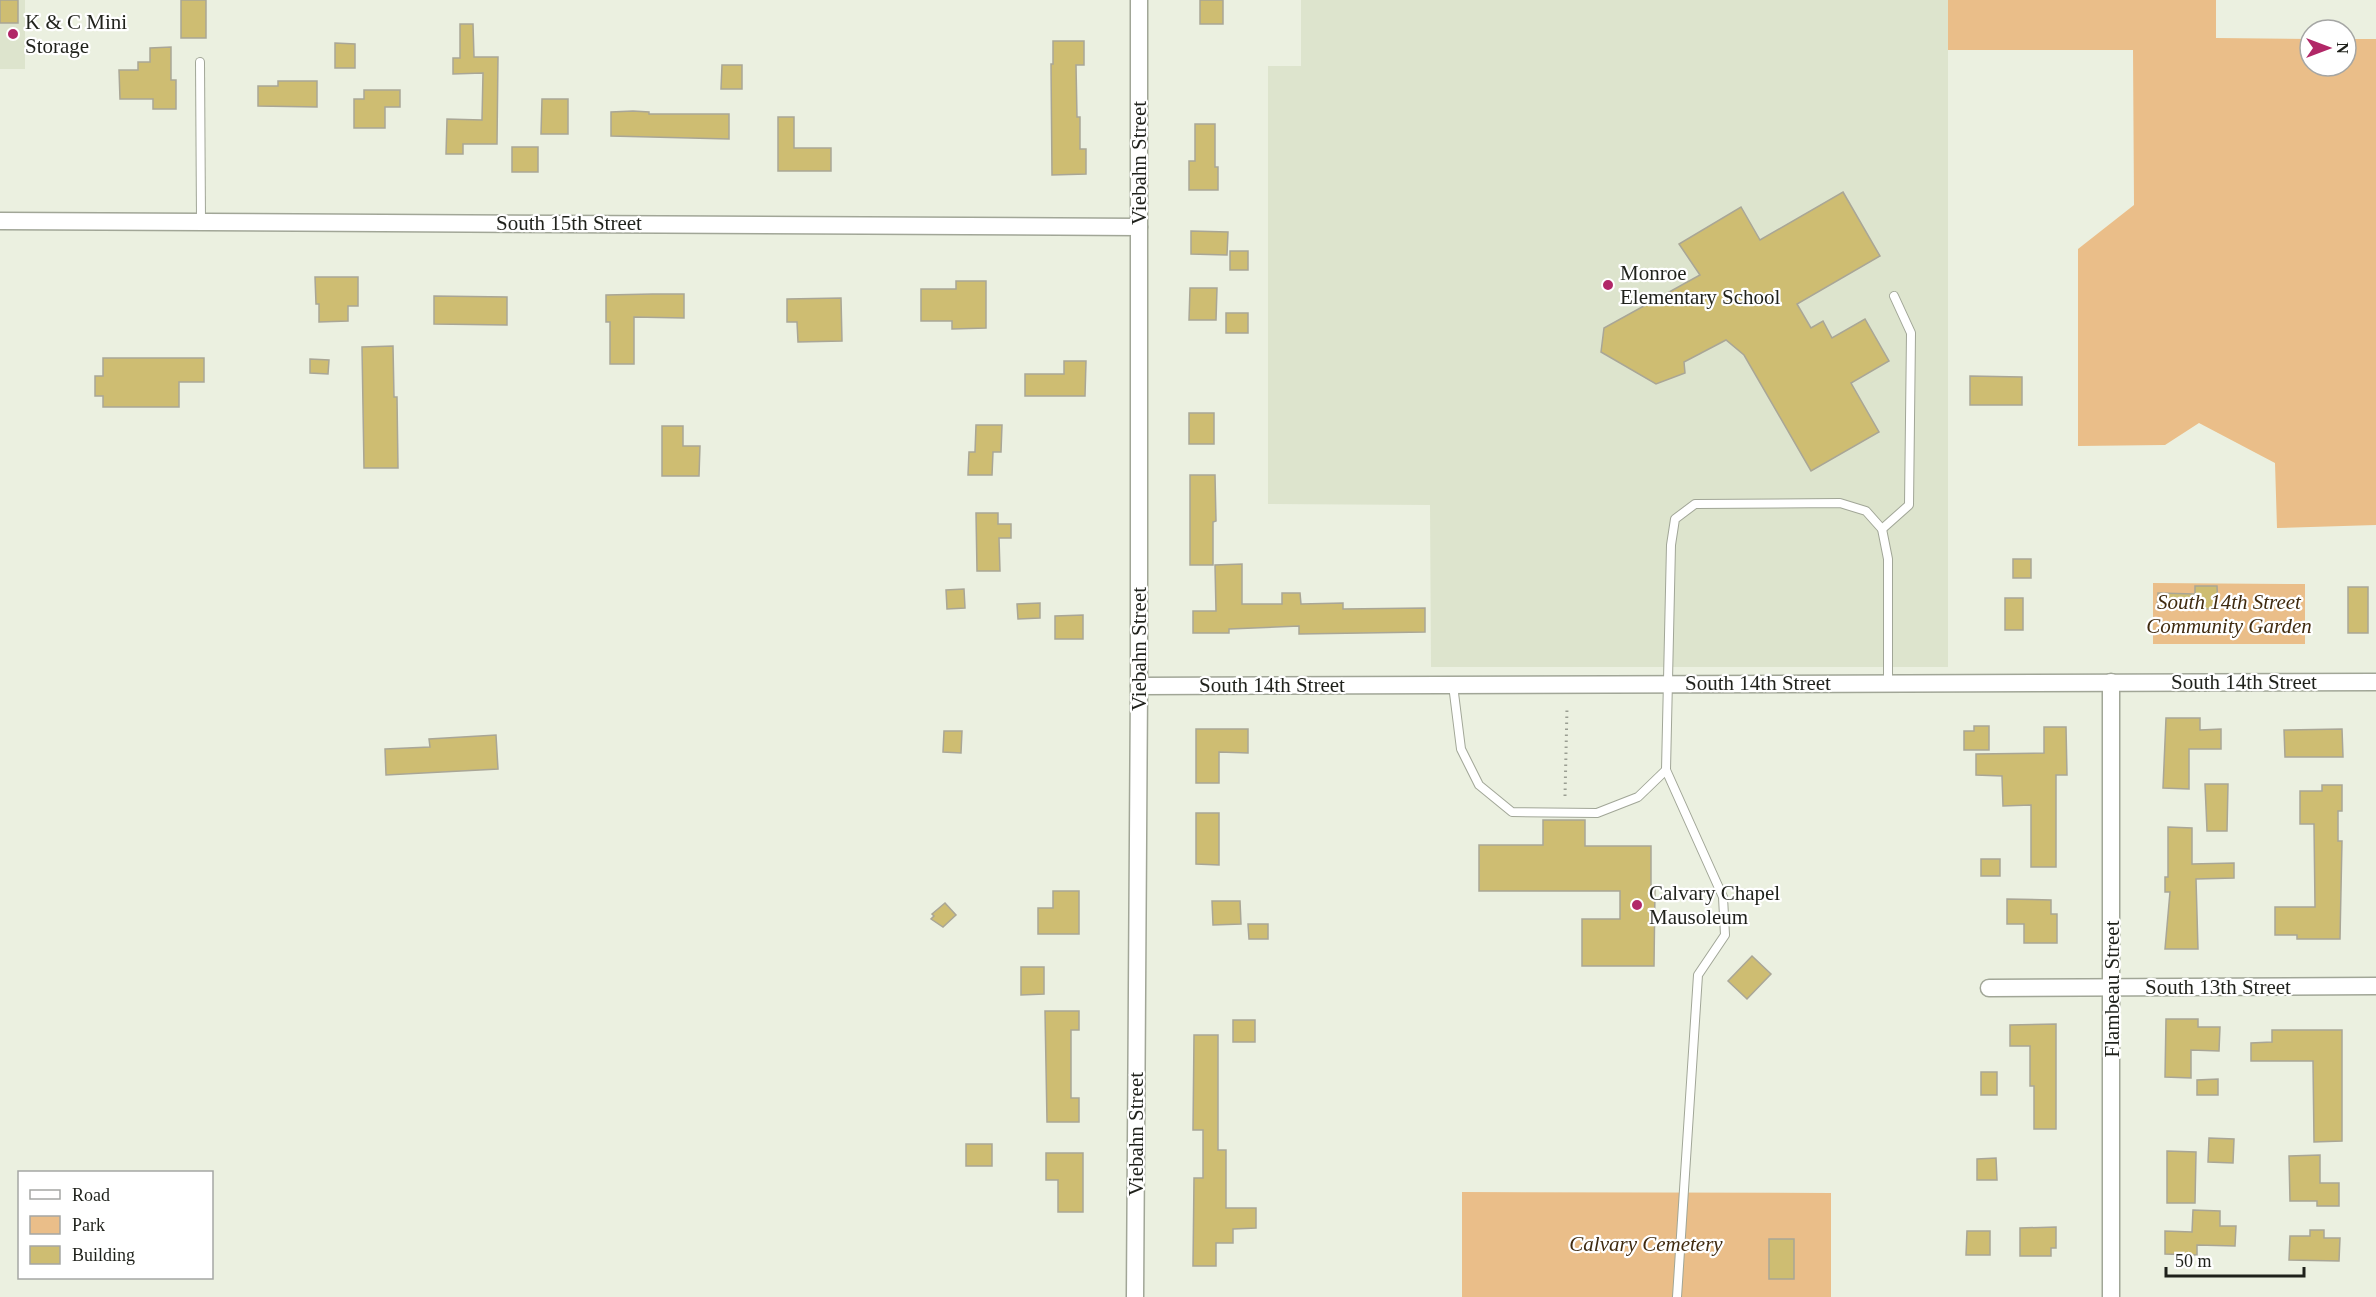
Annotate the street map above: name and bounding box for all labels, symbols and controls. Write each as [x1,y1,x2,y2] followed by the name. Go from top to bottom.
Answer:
[25,10,127,58] place label: K & C Mini Storage
[2298,18,2358,78] north arrow
[6,27,20,41] marker: K & C Mini Storage
[2334,42,2351,54] text: N
[1127,101,1151,225] street label: Viebahn Street
[496,211,642,235] street label: South 15th Street
[1620,261,1781,309] place label: Monroe Elementary School
[1601,278,1615,292] marker: Monroe Elementary School
[1127,587,1151,711] street label: Viebahn Street
[2146,590,2312,638] park label: South 14th Street Community Garden
[2171,670,2317,694] street label: South 14th Street
[1685,671,1831,695] street label: South 14th Street
[1199,673,1345,697] street label: South 14th Street
[1649,881,1780,929] place label: Calvary Chapel Mausoleum
[1630,898,1644,912] marker: Calvary Chapel Mausoleum
[2100,920,2124,1058] street label: Flambeau Street
[2145,975,2291,999] street label: South 13th Street
[1124,1072,1148,1196] street label: Viebahn Street
[18,1171,213,1279] legend
[72,1185,110,1205] text: Road
[72,1215,105,1235] text: Park
[1569,1232,1723,1256] park label: Calvary Cemetery
[2166,1240,2304,1278] scale bar
[72,1245,135,1265] text: Building
[2175,1251,2212,1271] text: 50 m

